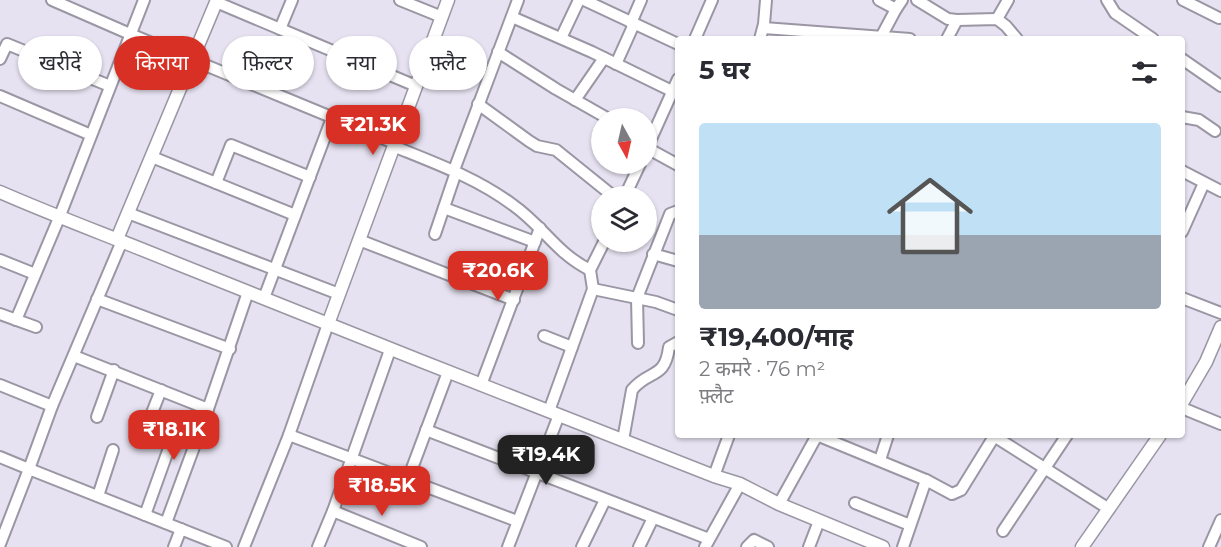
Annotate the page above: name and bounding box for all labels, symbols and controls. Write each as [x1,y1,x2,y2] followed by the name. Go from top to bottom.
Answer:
[18,36,102,90] chip: खरीदें
[114,36,210,90] chip: किराया
[222,36,314,90] chip: फ़िल्टर
[326,36,397,90] chip: नया
[409,36,487,90] chip: फ़्लैट
[699,54,750,86] text: 5 घर
[1128,56,1161,89] icon: filters
[324,105,422,156] pin: ₹21.3K
[591,108,657,174] north arrow
[591,108,657,252] map controls
[340,112,406,136] text: ₹21.3K
[876,162,984,270] icon: home
[591,186,657,252] button: layers
[449,251,547,302] pin: ₹20.6K
[462,258,534,282] text: ₹20.6K
[699,321,853,353] text: ₹19,400/माह
[699,357,825,381] text: 2 कमरे · 76 m²
[699,384,734,408] text: फ़्लैट
[125,410,223,461] pin: ₹18.1K
[142,417,206,441] text: ₹18.1K
[497,435,595,486] pin: ₹19.4K
[512,442,580,466] text: ₹19.4K
[333,466,431,517] pin: ₹18.5K
[348,473,416,497] text: ₹18.5K

